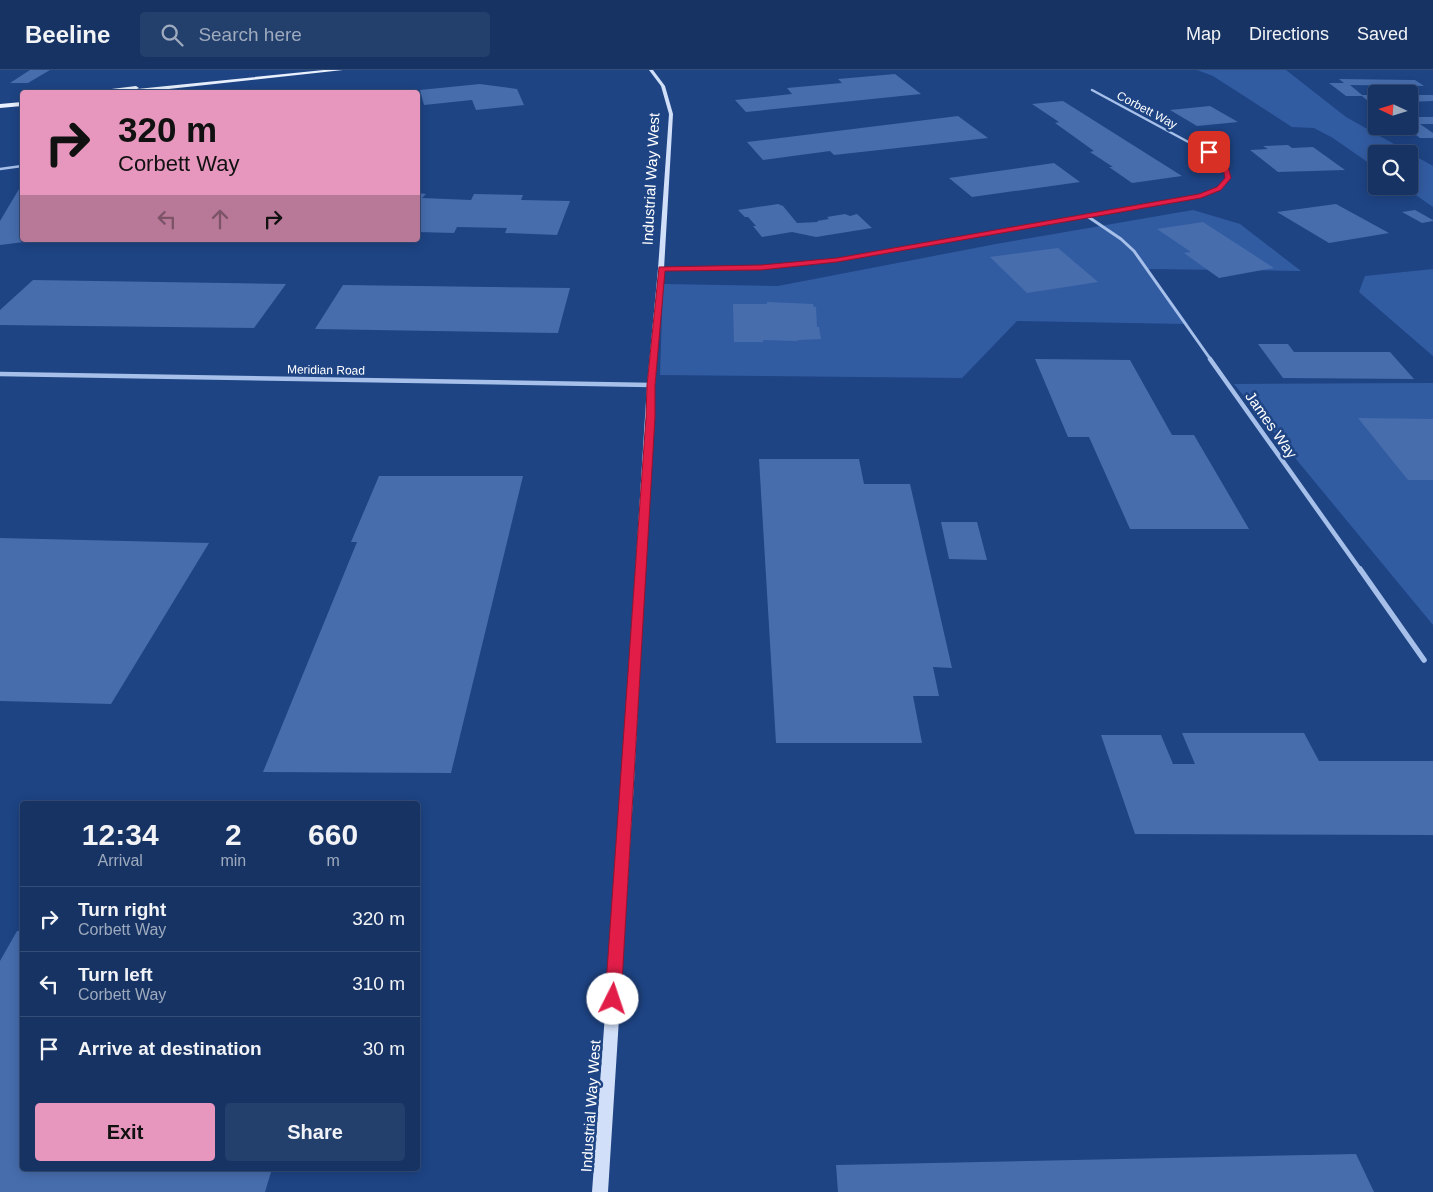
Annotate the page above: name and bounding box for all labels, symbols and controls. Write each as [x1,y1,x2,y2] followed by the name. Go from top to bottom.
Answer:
[140,12,490,57] search box
[25,21,110,48] text: Beeline
[158,21,186,49] icon: search
[198,24,302,45] text: Search here
[1186,24,1221,44] text: Map
[1249,24,1329,44] text: Directions
[1357,24,1408,44] text: Saved
[1368,85,1418,135] north arrow
[1368,85,1418,195] map controls
[1114,88,1180,132] street label: Corbett Way
[35,110,100,175] icon: right
[118,110,217,149] text: 320 m
[639,112,663,246] street label: Industrial Way West
[1188,131,1230,173] pin
[1195,138,1223,166] icon: arrive
[1368,145,1418,195] button: search
[118,151,239,176] text: Corbett Way
[153,205,181,233] icon: left
[206,205,234,233] icon: ahead
[259,205,287,233] icon: right
[287,362,365,378] street label: Meridian Road
[1242,388,1301,462] street label: James Way
[82,818,159,851] text: 12:34
[225,818,242,851] text: 2
[308,818,358,851] text: 660
[98,852,143,869] text: Arrival
[220,852,246,869] text: min
[326,852,340,869] text: m
[78,899,166,920] text: Turn right
[35,905,63,933] icon: right
[352,908,405,929] text: 320 m
[78,921,166,938] text: Corbett Way
[78,964,153,985] text: Turn left
[35,970,63,998] icon: left
[586,972,638,1024] position arrow
[352,973,405,994] text: 310 m
[78,986,166,1003] text: Corbett Way
[35,1035,63,1063] icon: arrive
[78,1038,262,1059] text: Arrive at destination
[363,1038,405,1059] text: 30 m
[577,1038,604,1173] street label: Industrial Way West
[35,1103,215,1161] button: Exit
[225,1103,405,1161] button: Share

